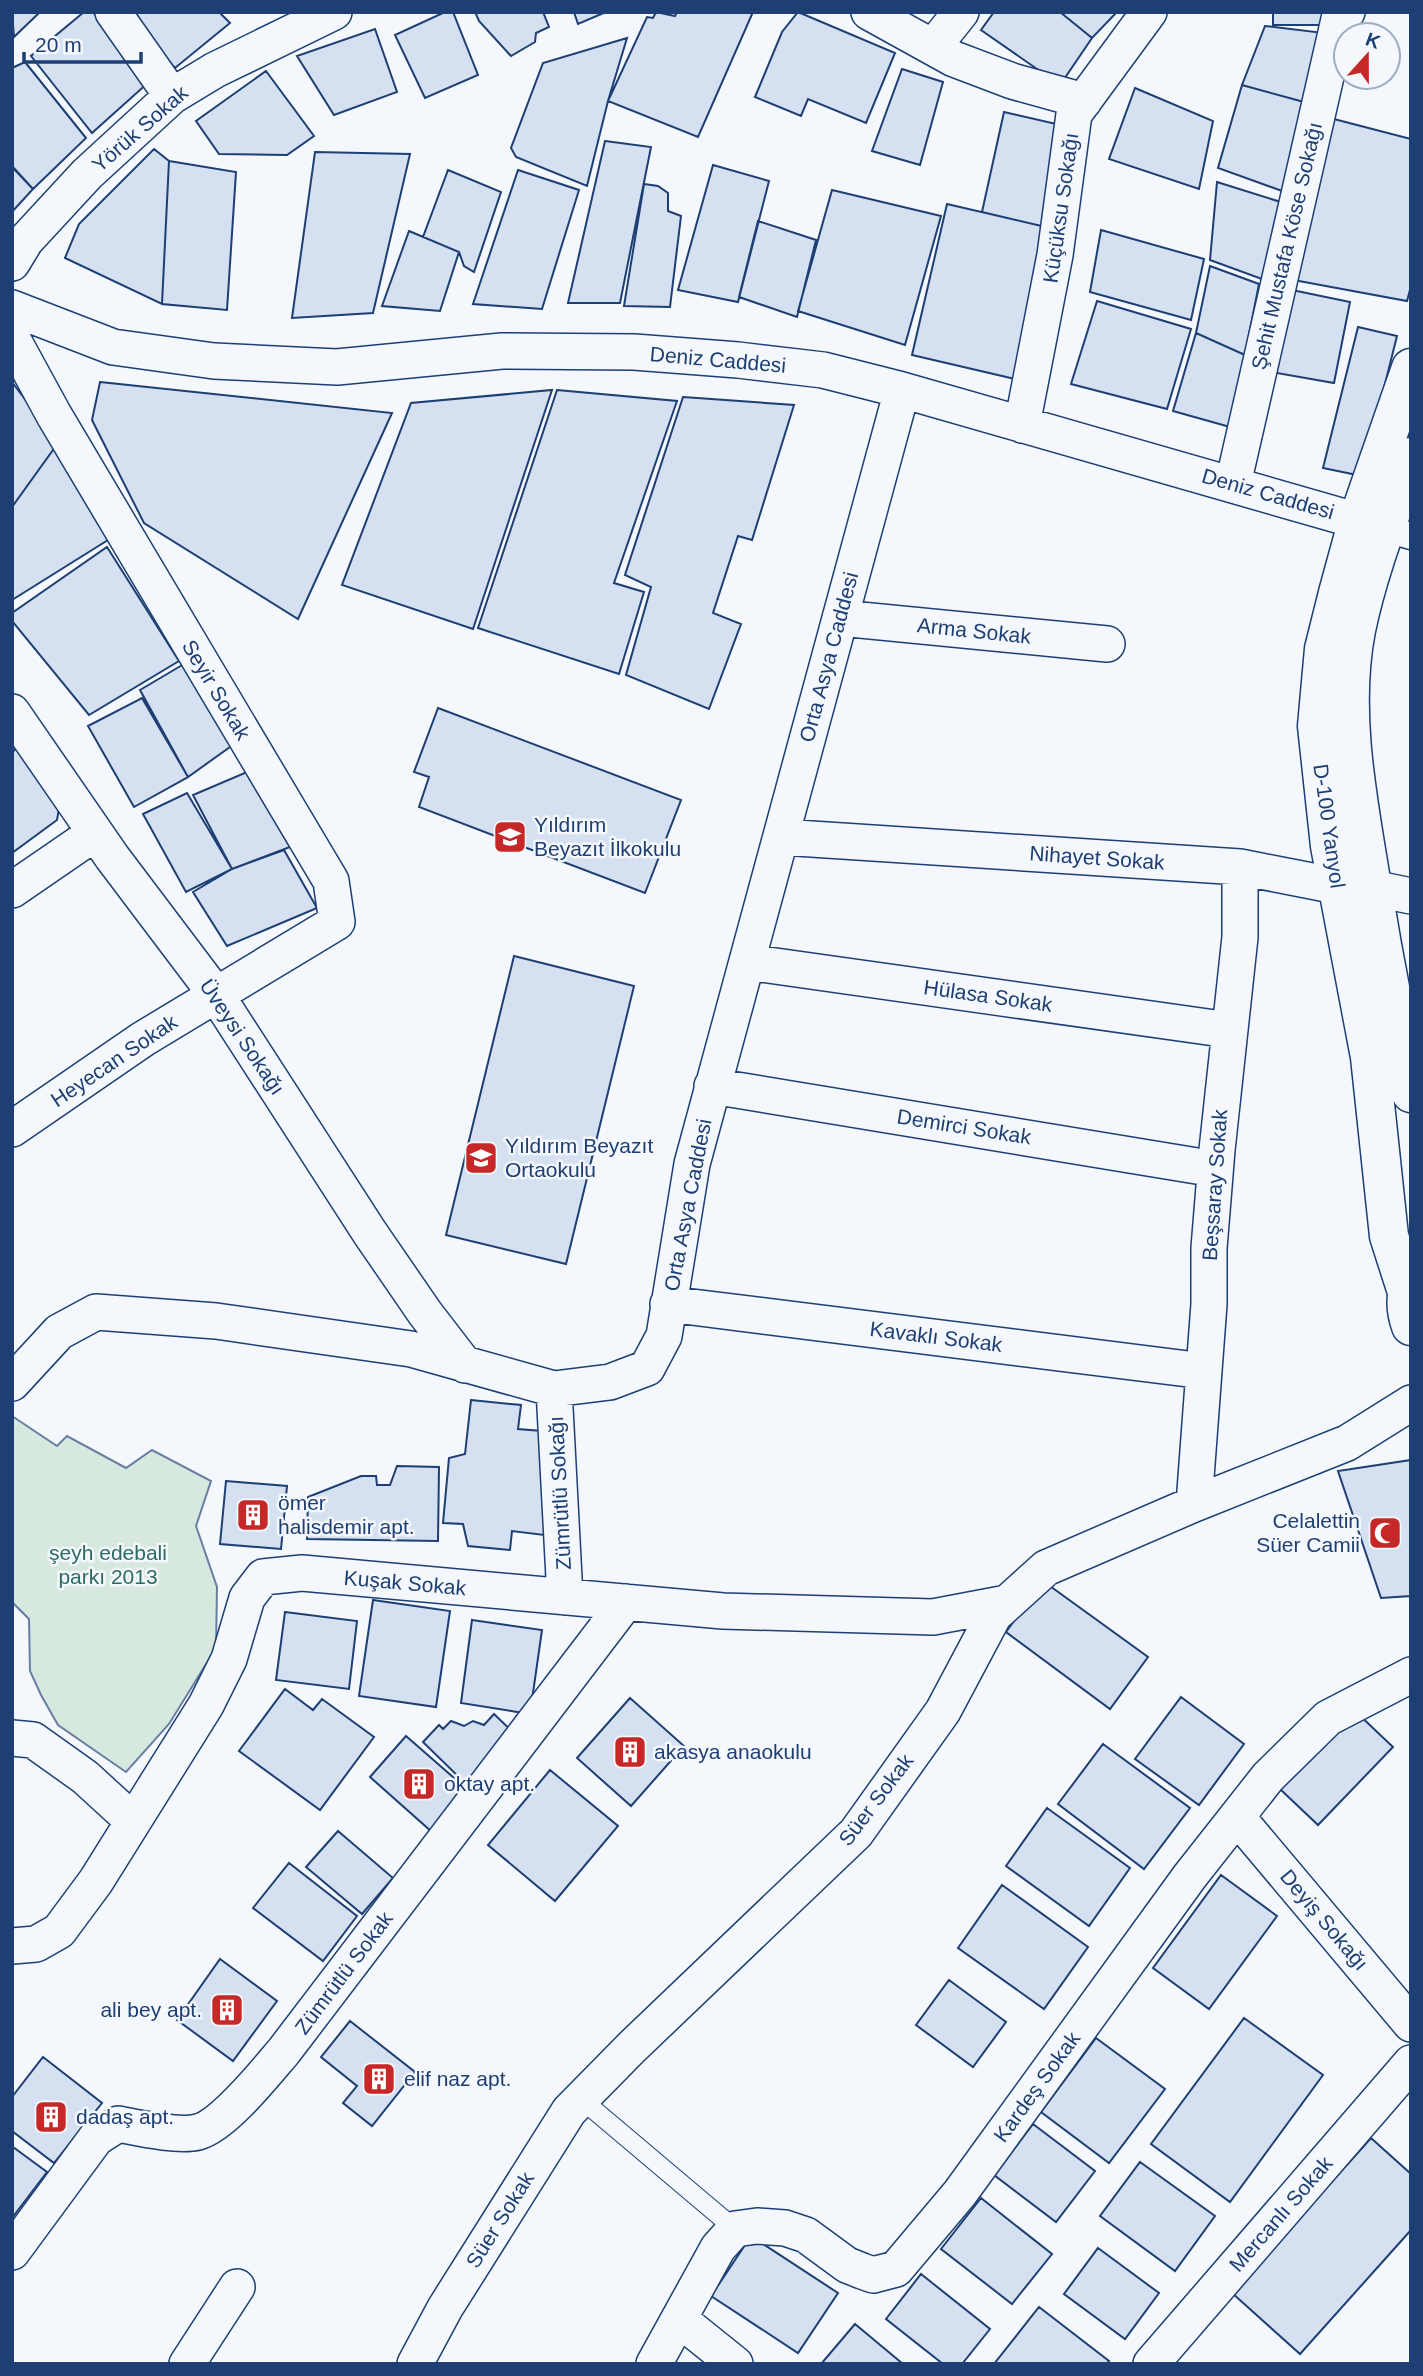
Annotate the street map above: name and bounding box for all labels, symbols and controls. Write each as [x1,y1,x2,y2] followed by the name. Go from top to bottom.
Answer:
[24,21,142,65] scale bar
[1332,21,1402,91] north arrow
[1363,28,1383,53] text: K
[35,33,82,56] text: 20 m
[87,81,193,176] street label: Yörük Sokak
[1247,120,1326,372] street label: Şehit Mustafa Köse Sokağı
[1039,131,1082,285] street label: Küçüksu Sokağı
[649,342,787,377] street label: Deniz Caddesi
[1199,464,1337,523] street label: Deniz Caddesi
[795,569,862,744] street label: Orta Asya Caddesi
[916,613,1033,648] street label: Arma Sokak
[178,636,255,744] street label: Seyir Sokak
[1309,762,1350,890] street label: D-100 Yanyol
[534,813,681,860] place label: Yıldırım Beyazıt İlkokulu
[491,818,529,856] school or university icon: Yıldırım Beyazıt İlkokulu
[1029,841,1166,874] street label: Nihayet Sokak
[195,975,289,1099] street label: Üveysi Sokağı
[922,975,1054,1016] street label: Hülasa Sokak
[46,1010,182,1111] street label: Heyecan Sokak
[895,1105,1033,1149] street label: Demirci Sokak
[1198,1108,1231,1261] street label: Beşsaray Sokak
[660,1117,716,1293] street label: Orta Asya Caddesi
[505,1134,653,1181] place label: Yıldırım Beyazıt Ortaokulu
[462,1139,500,1177] school or university icon: Yıldırım Beyazıt Ortaokulu
[869,1317,1004,1356] street label: Kavaklı Sokak
[544,1415,575,1571] street label: Zümrütlü Sokağı
[278,1491,415,1538] place label: ömer halisdemir apt.
[234,1496,272,1534] building icon: ömer halisdemir apt.
[1256,1509,1360,1556] place label: Celalettin Süer Camii
[1366,1514,1404,1552] mosque icon: Celalettin Süer Camii
[49,1541,167,1588] park label: şeyh edebali parkı 2013
[343,1566,468,1599] street label: Kuşak Sokak
[611,1733,649,1771] building icon: akasya anaokulu
[654,1740,812,1763] place label: akasya anaokulu
[834,1749,918,1850] street label: Süer Sokak
[400,1765,438,1803] building icon: oktay apt.
[444,1772,535,1795] place label: oktay apt.
[1276,1865,1373,1974] street label: Deyiş Sokağı
[290,1907,397,2038] street label: Zümrütlü Sokak
[208,1991,246,2029] building icon: ali bey apt.
[100,1998,202,2021] place label: ali bey apt.
[989,2027,1085,2146] street label: Kardeş Sokak
[360,2060,398,2098] building icon: elif naz apt.
[404,2067,511,2090] place label: elif naz apt.
[32,2098,70,2136] building icon: dadaş apt.
[76,2105,174,2128] place label: dadaş apt.
[1224,2151,1337,2276] street label: Mercanlı Sokak
[461,2167,538,2272] street label: Süer Sokak

